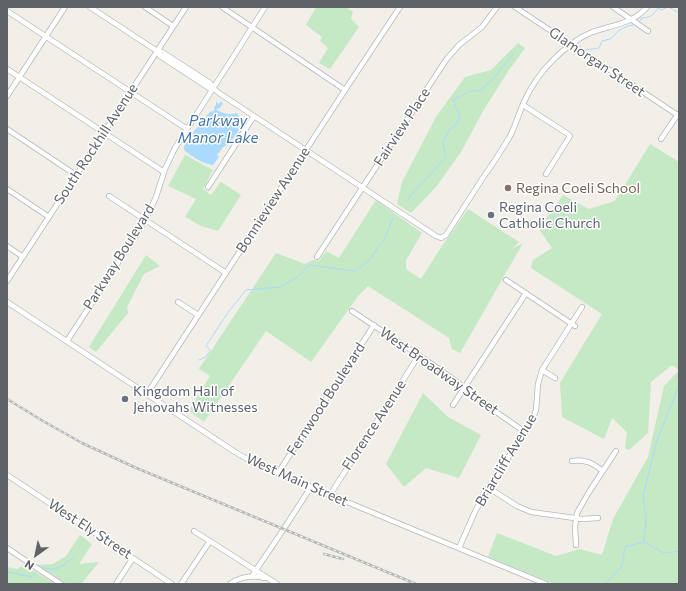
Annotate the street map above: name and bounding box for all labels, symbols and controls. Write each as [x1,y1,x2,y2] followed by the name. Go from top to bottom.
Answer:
[546,24,648,100] street label: Glamorgan Street
[51,80,141,208] street label: South Rockhill Avenue
[370,85,434,169] street label: Fairview Place
[178,112,258,147] water label: Parkway Manor Lake
[233,144,313,256] street label: Bonnieview Avenue
[516,180,640,196] place label: Regina Coeli School
[503,183,513,193] marker: Regina Coeli School
[499,199,601,232] place label: Regina Coeli Catholic Church
[80,201,158,313] street label: Parkway Boulevard
[486,210,496,220] marker: Regina Coeli Catholic Church
[376,324,502,418] street label: West Broadway Street
[283,340,369,458] street label: Fernwood Boulevard
[339,377,409,473] street label: Florence Avenue
[133,383,258,416] place label: Kingdom Hall of Jehovahs Witnesses
[120,394,130,404] marker: Kingdom Hall of Jehovahs Witnesses
[472,411,540,509] street label: Briarcliff Avenue
[243,450,351,510] street label: West Main Street
[45,496,135,562] street label: West Ely Street
[16,535,56,575] north arrow
[22,558,36,573] text: N

